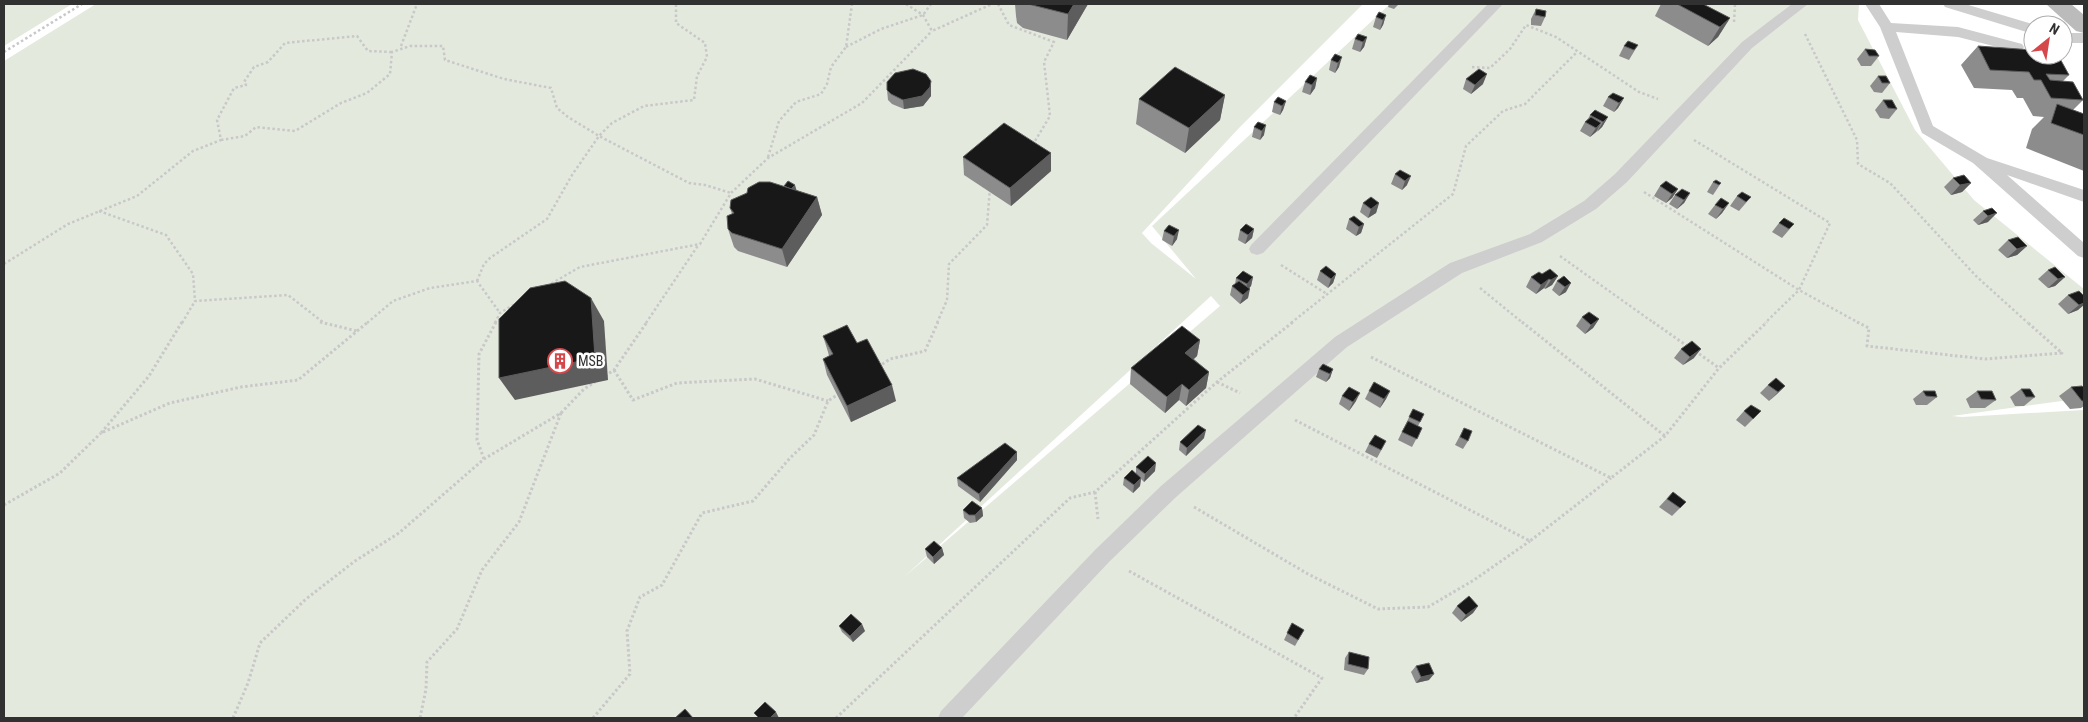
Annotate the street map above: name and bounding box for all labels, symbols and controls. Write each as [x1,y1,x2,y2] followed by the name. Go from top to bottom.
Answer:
[2023,15,2073,65] north arrow
[2047,20,2062,38] text: N
[547,348,573,374] building icon: MSB
[578,353,603,369] place label: MSB

